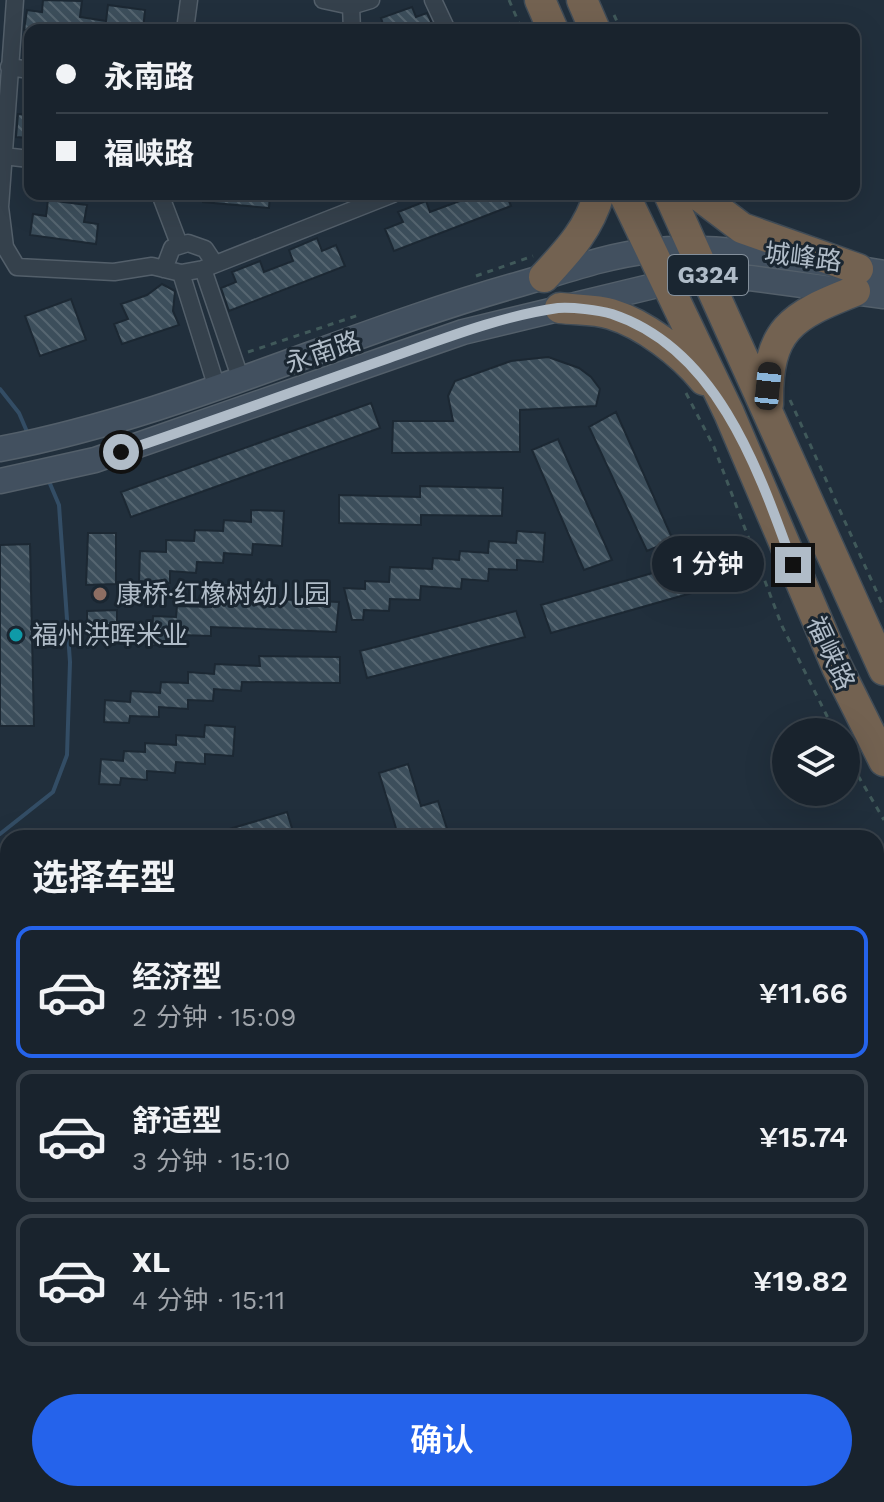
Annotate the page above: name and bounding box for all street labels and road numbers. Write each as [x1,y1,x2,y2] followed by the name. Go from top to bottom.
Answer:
[762,237,844,277] street label: 城峰路
[668,255,748,295] road number: G324
[281,325,365,379] street label: 永南路
[801,611,861,695] street label: 福峡路

